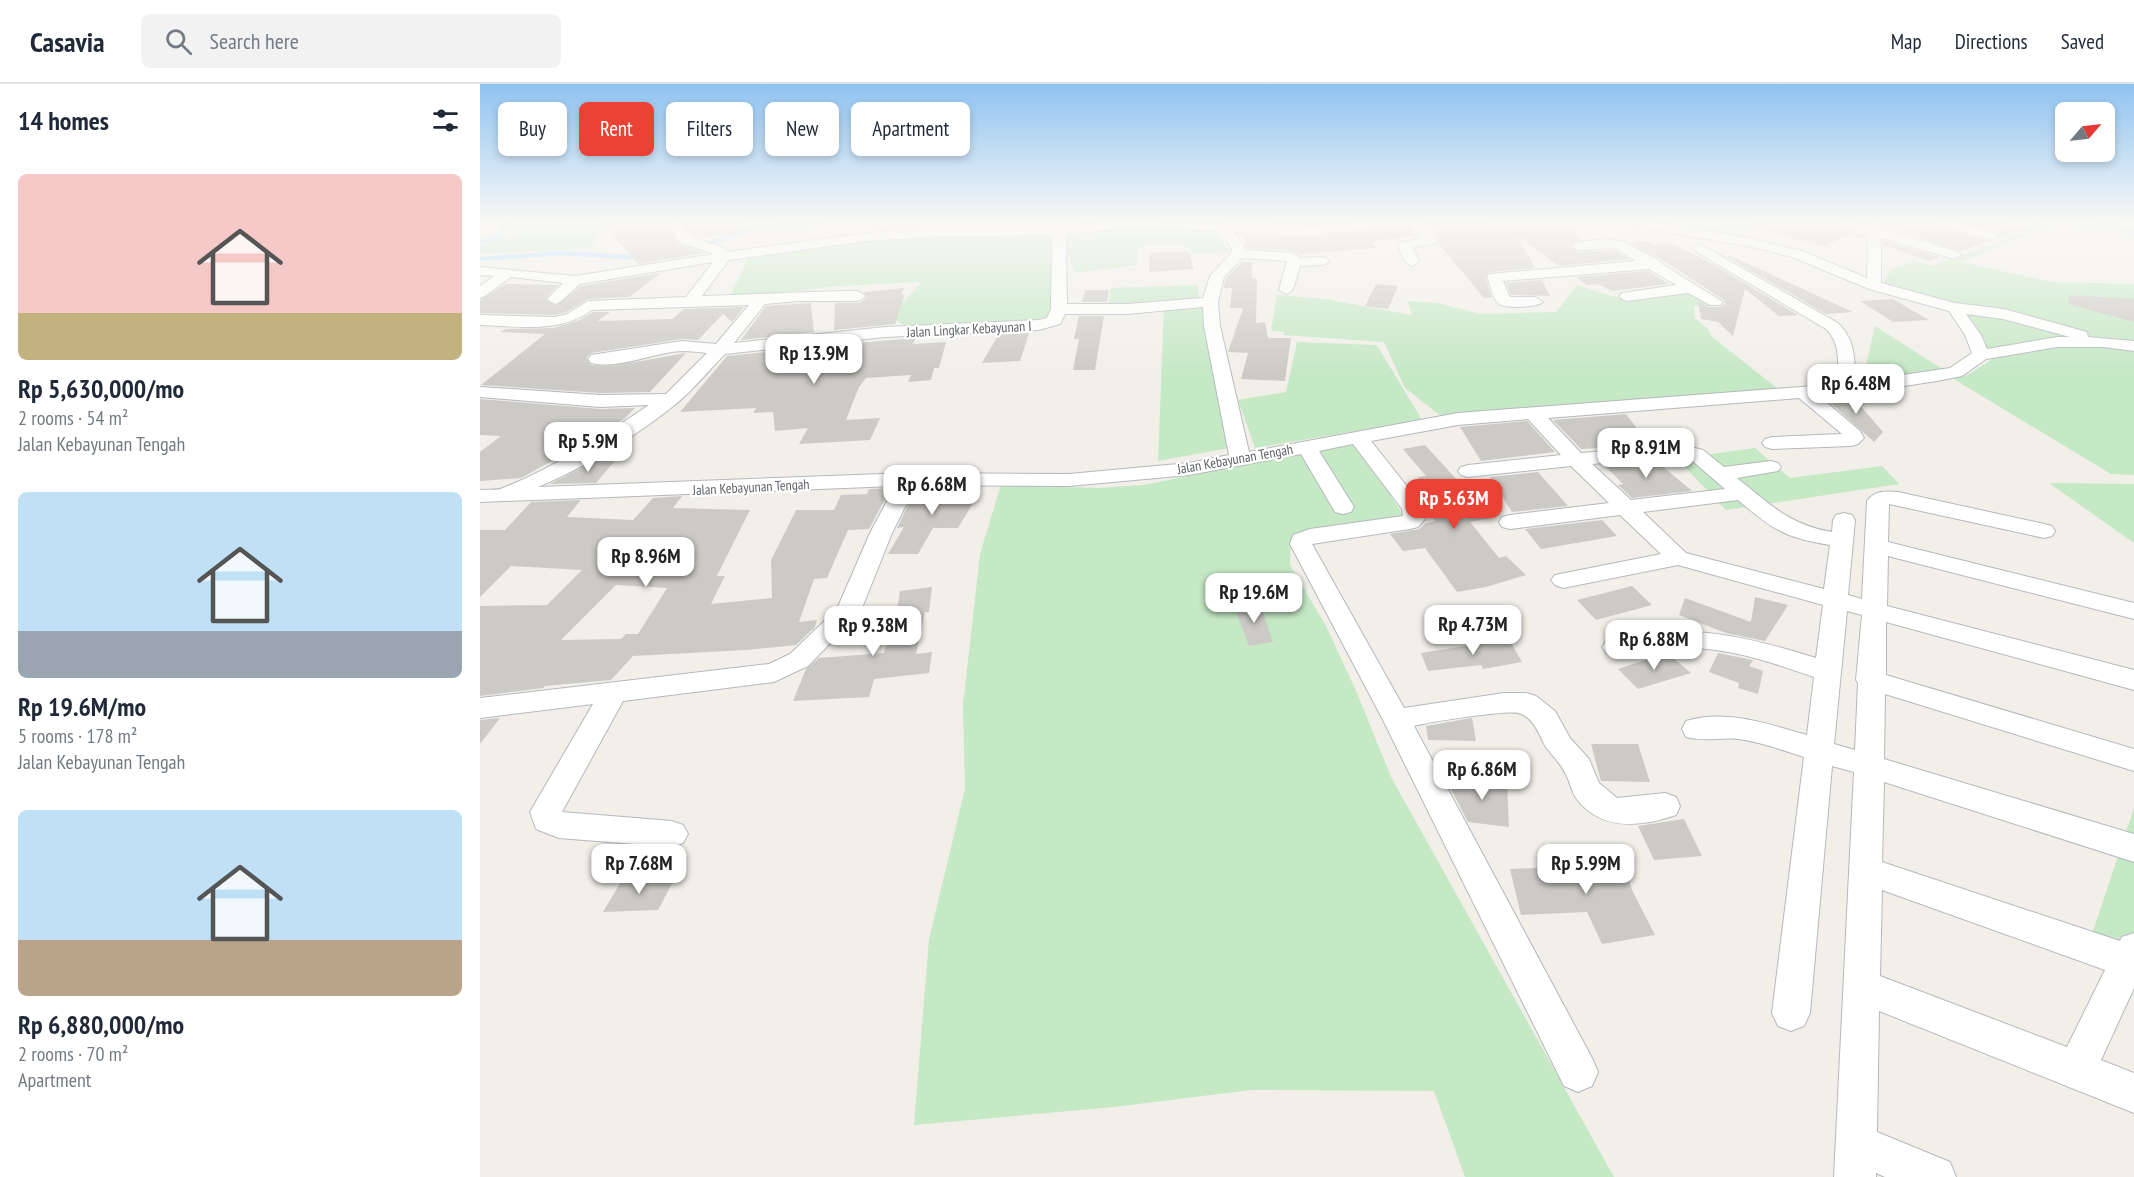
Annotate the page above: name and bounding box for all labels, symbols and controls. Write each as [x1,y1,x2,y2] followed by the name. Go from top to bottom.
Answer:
[141,14,561,68] search box
[30,23,105,60] text: Casavia
[162,25,195,58] icon: search
[210,27,299,55] text: Search here
[1891,28,1922,55] text: Map
[1955,28,2028,55] text: Directions
[2061,28,2104,55] text: Saved
[498,102,567,156] chip: Buy
[579,102,654,156] chip: Rent
[666,102,753,156] chip: Filters
[765,102,839,156] chip: New
[851,102,970,156] chip: Apartment
[2055,102,2115,162] north arrow
[2055,102,2115,162] map controls
[18,104,109,137] text: 14 homes
[429,104,462,137] icon: filters
[186,213,294,321] icon: home
[905,317,1032,341] street label: Jalan Lingkar Kebayunan I
[752,334,876,385] pin: Rp 13.9M
[779,340,849,366] text: Rp 13.9M
[1794,364,1918,415] pin: Rp 6.48M
[1821,370,1891,396] text: Rp 6.48M
[18,372,184,405] text: Rp 5,630,000/mo
[18,405,128,431] text: 2 rooms · 54 m²
[533,422,643,473] pin: Rp 5.9M
[558,428,618,454] text: Rp 5.9M
[1584,428,1708,479] pin: Rp 8.91M
[18,431,185,457] text: Jalan Kebayunan Tengah
[1611,434,1681,460] text: Rp 8.91M
[1175,440,1294,478] street label: Jalan Kebayunan Tengah
[870,465,994,516] pin: Rp 6.68M
[897,471,967,497] text: Rp 6.68M
[691,475,810,499] street label: Jalan Kebayunan Tengah
[1392,479,1516,530] pin: Rp 5.63M
[1419,485,1489,511] text: Rp 5.63M
[186,531,294,639] icon: home
[584,537,708,588] pin: Rp 8.96M
[611,543,681,569] text: Rp 8.96M
[1192,573,1316,624] pin: Rp 19.6M
[1219,579,1289,605] text: Rp 19.6M
[1411,605,1535,656] pin: Rp 4.73M
[811,606,935,657] pin: Rp 9.38M
[1438,611,1508,637] text: Rp 4.73M
[838,612,908,638] text: Rp 9.38M
[1592,620,1716,671] pin: Rp 6.88M
[1619,626,1689,652] text: Rp 6.88M
[18,690,146,723] text: Rp 19.6M/mo
[18,723,137,749] text: 5 rooms · 178 m²
[18,749,185,775] text: Jalan Kebayunan Tengah
[1420,750,1544,801] pin: Rp 6.86M
[1447,756,1517,782] text: Rp 6.86M
[577,844,701,895] pin: Rp 7.68M
[1524,844,1648,895] pin: Rp 5.99M
[186,849,294,957] icon: home
[605,850,673,876] text: Rp 7.68M
[1551,850,1621,876] text: Rp 5.99M
[18,1008,184,1041] text: Rp 6,880,000/mo
[18,1041,128,1067] text: 2 rooms · 70 m²
[18,1067,91,1093] text: Apartment

